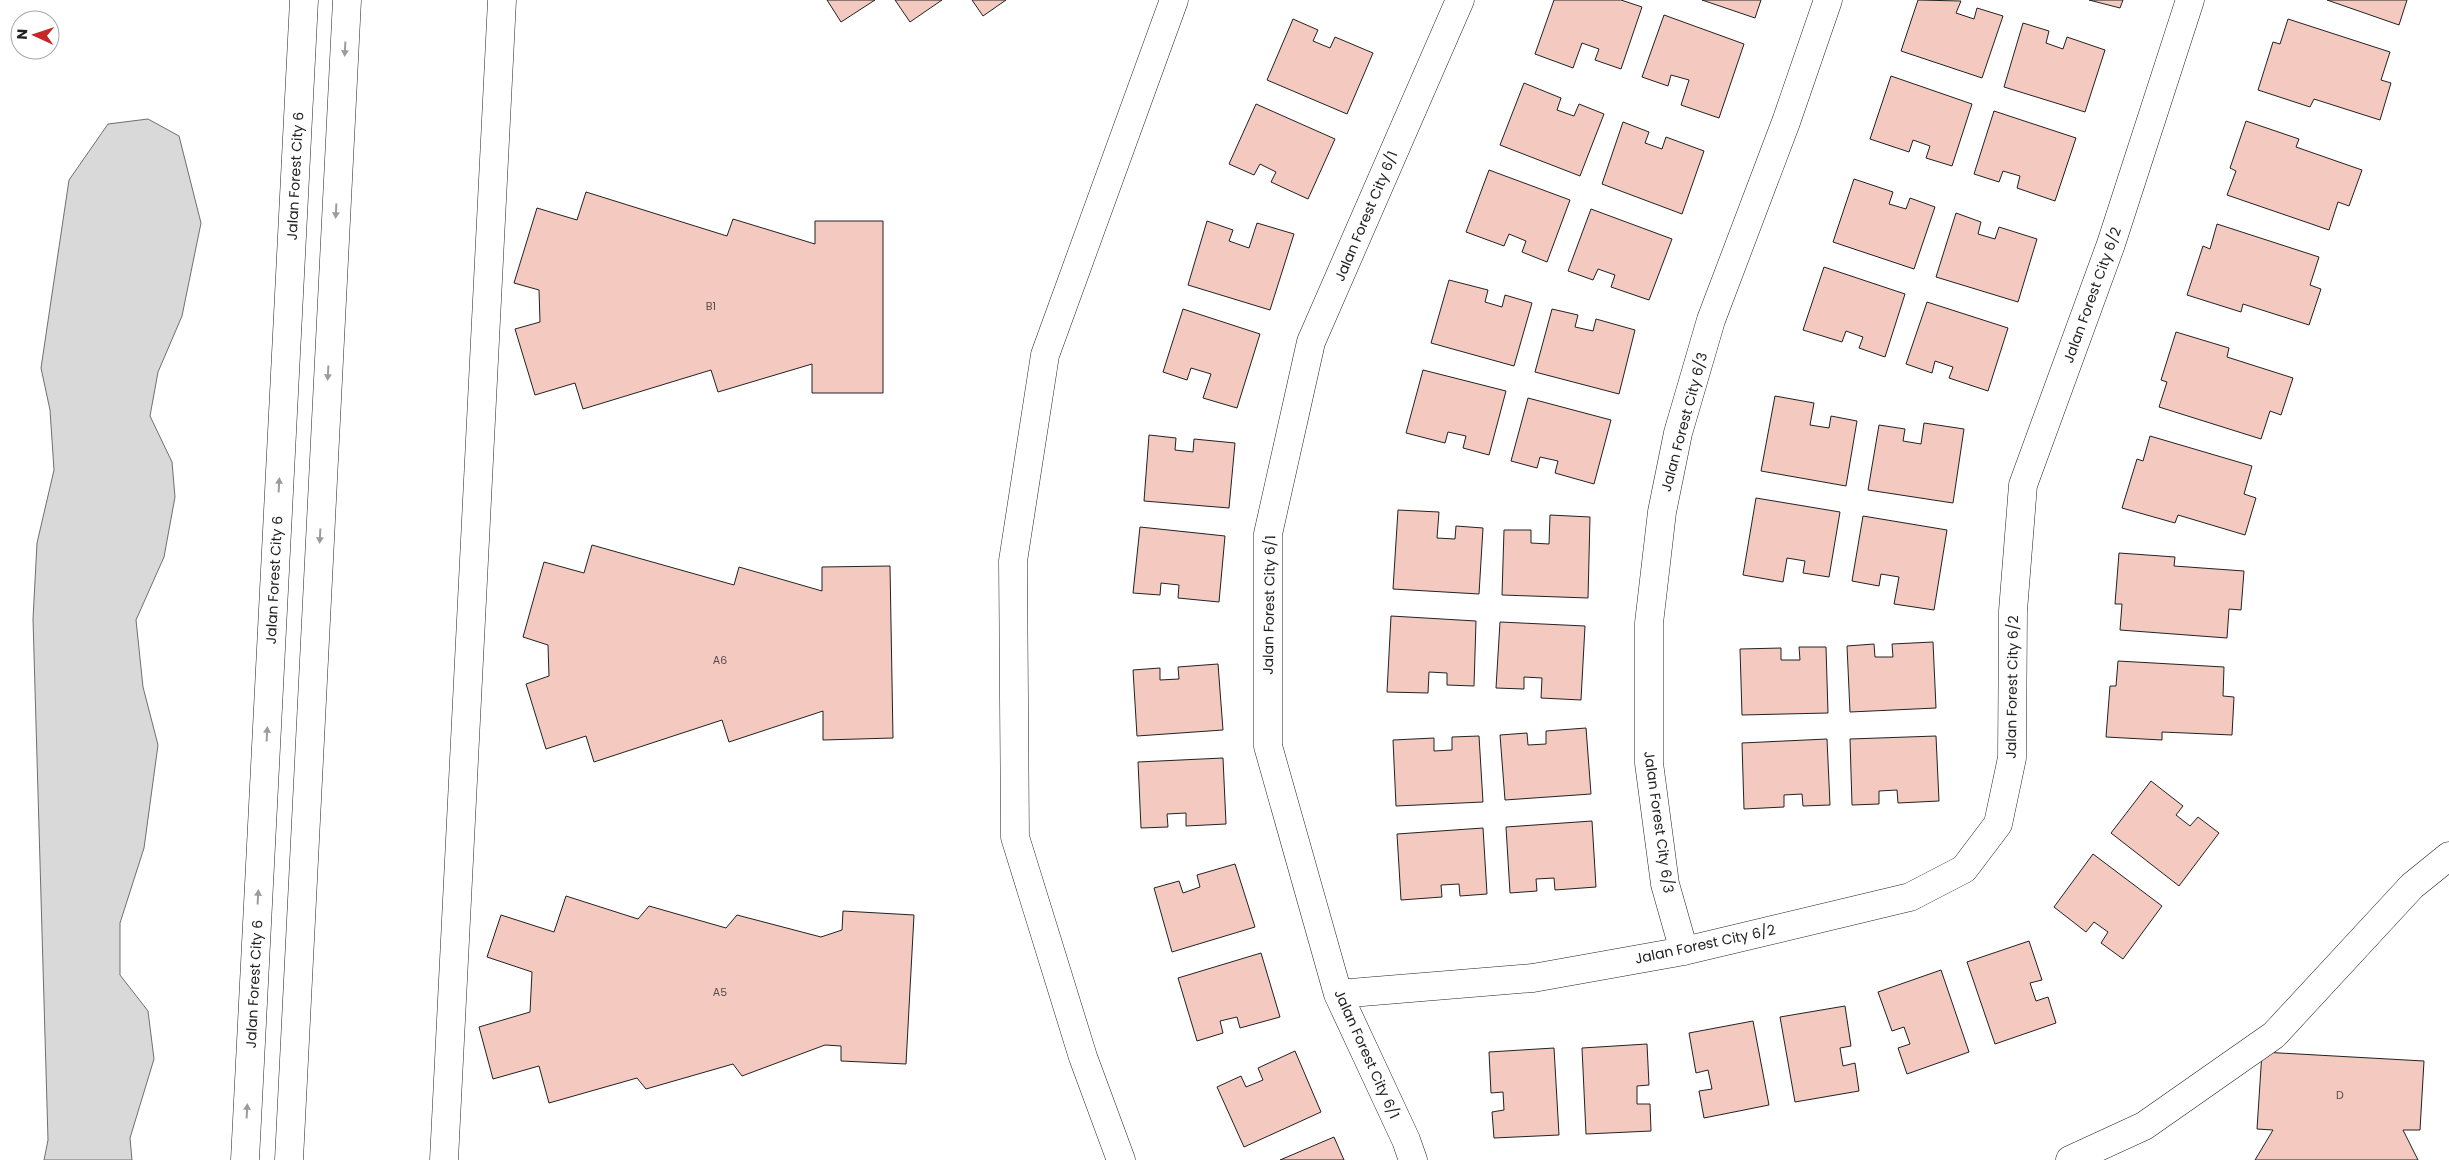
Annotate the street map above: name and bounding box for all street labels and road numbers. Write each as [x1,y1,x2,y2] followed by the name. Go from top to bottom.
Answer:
[282,111,308,241] street label: Jalan Forest City 6
[1330,148,1402,284] street label: Jalan Forest City 6/1
[2058,224,2126,366] street label: Jalan Forest City 6/2
[1656,350,1712,494] street label: Jalan Forest City 6/3
[261,515,287,645] street label: Jalan Forest City 6
[1258,535,1280,675] street label: Jalan Forest City 6/1
[2001,615,2023,759] street label: Jalan Forest City 6/2
[1639,750,1679,894] street label: Jalan Forest City 6/3
[241,919,267,1049] street label: Jalan Forest City 6
[1633,919,1777,969] street label: Jalan Forest City 6/2
[1329,986,1405,1122] street label: Jalan Forest City 6/1

